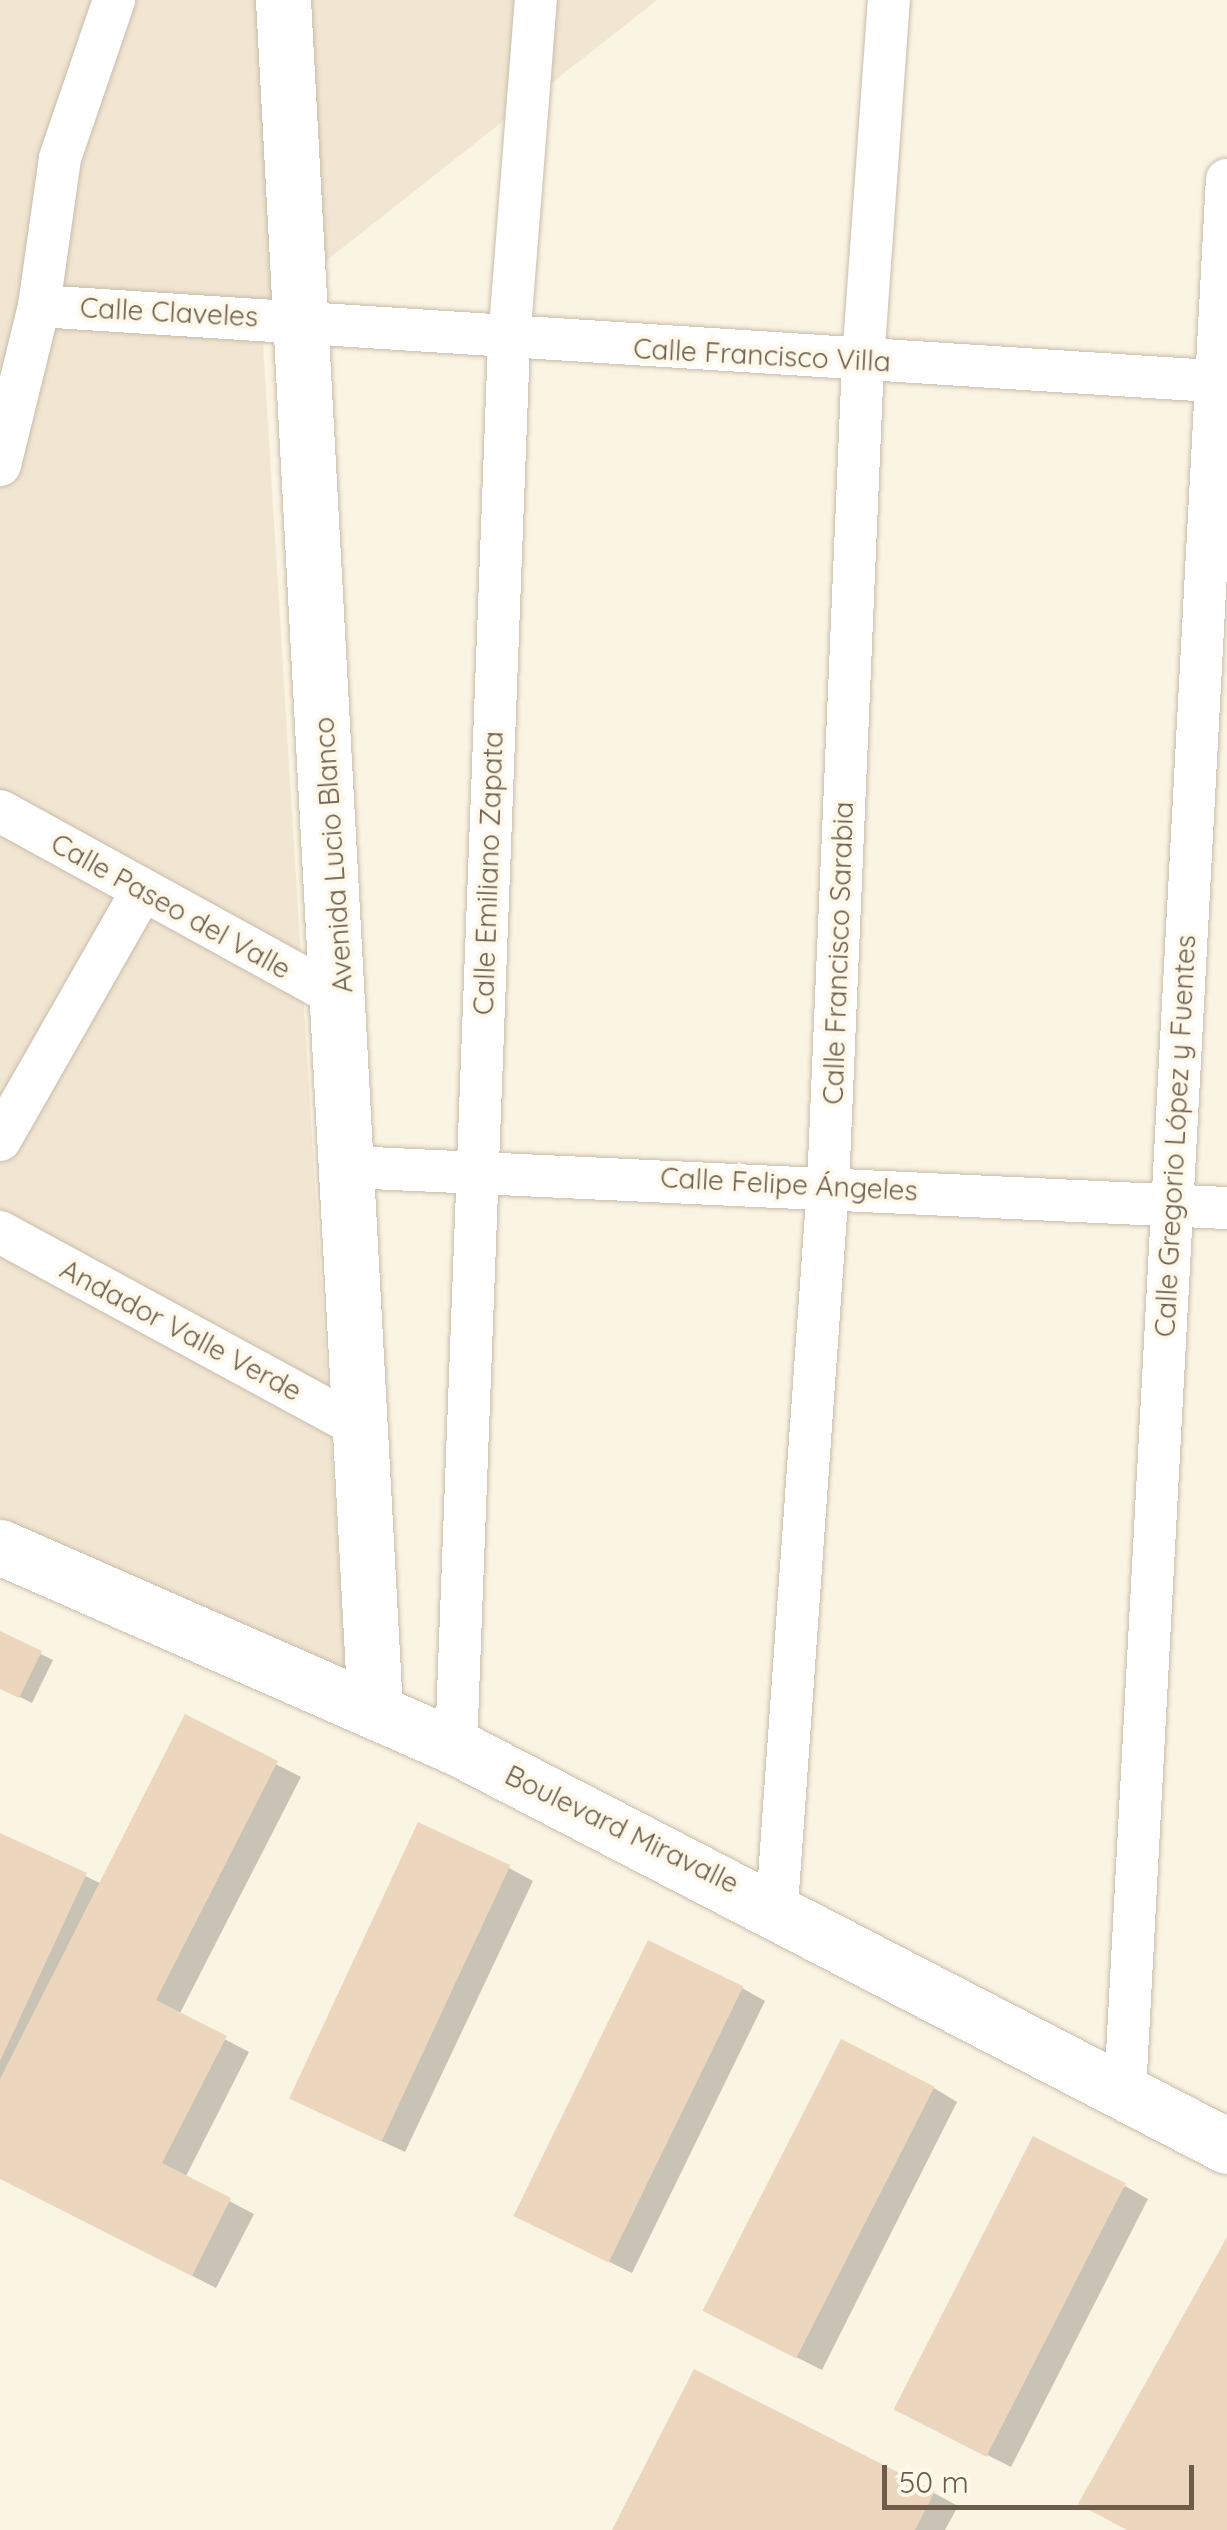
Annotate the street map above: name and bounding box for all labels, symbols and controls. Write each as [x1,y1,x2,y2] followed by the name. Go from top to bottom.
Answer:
[79,291,259,333] street label: Calle Claveles
[632,331,892,379] street label: Calle Francisco Villa
[307,716,359,994] street label: Avenida Lucio Blanco
[466,730,510,1016] street label: Calle Emiliano Zapata
[816,801,860,1105] street label: Calle Francisco Sarabia
[45,826,297,986] street label: Calle Paseo del Valle
[1148,934,1202,1338] street label: Calle Gregorio López y Fuentes
[660,1160,918,1208] street label: Calle Felipe Ángeles
[55,1252,307,1408] street label: Andador Valle Verde
[500,1758,744,1900] street label: Boulevard Miravalle
[887,2445,1200,2507] scale bar
[899,2463,969,2501] text: 50 m

